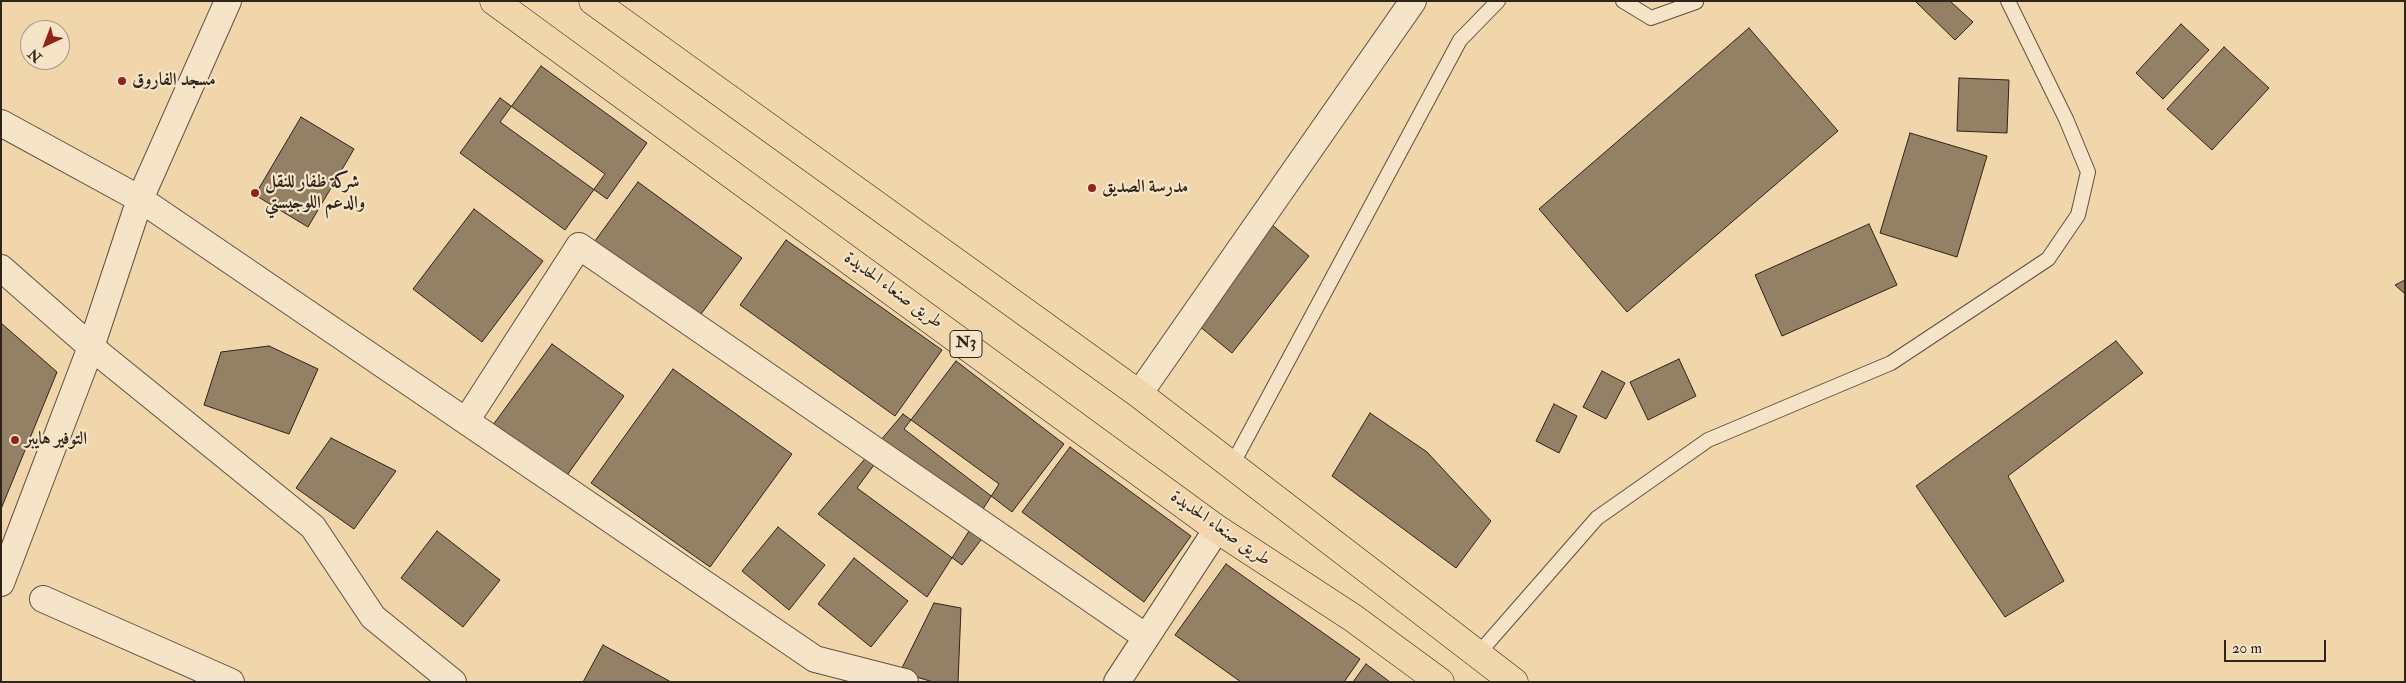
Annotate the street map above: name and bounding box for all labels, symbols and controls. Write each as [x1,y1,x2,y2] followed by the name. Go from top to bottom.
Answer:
[20,20,70,70] north arrow
[25,45,46,66] text: N
[132,70,216,92] place label: مسجد الفاروق
[116,75,128,87] marker: مسجد الفاروق
[265,172,365,214] place label: شركة ظفار للنقل والدعم اللوجيستي
[1102,177,1188,199] place label: مدرسة الصديق
[1086,182,1098,194] marker: مدرسة الصديق
[249,187,261,199] marker: شركة ظفار للنقل والدعم اللوجيستي
[839,248,947,334] street label: طريق صنعاء الحديدة
[950,330,982,358] road number: N3
[25,429,87,451] place label: التوفير هايبر
[9,434,21,446] marker: التوفير هايبر
[1166,487,1274,571] street label: طريق صنعاء الحديدة
[2226,630,2328,662] scale bar
[2232,639,2262,658] text: 20 m

